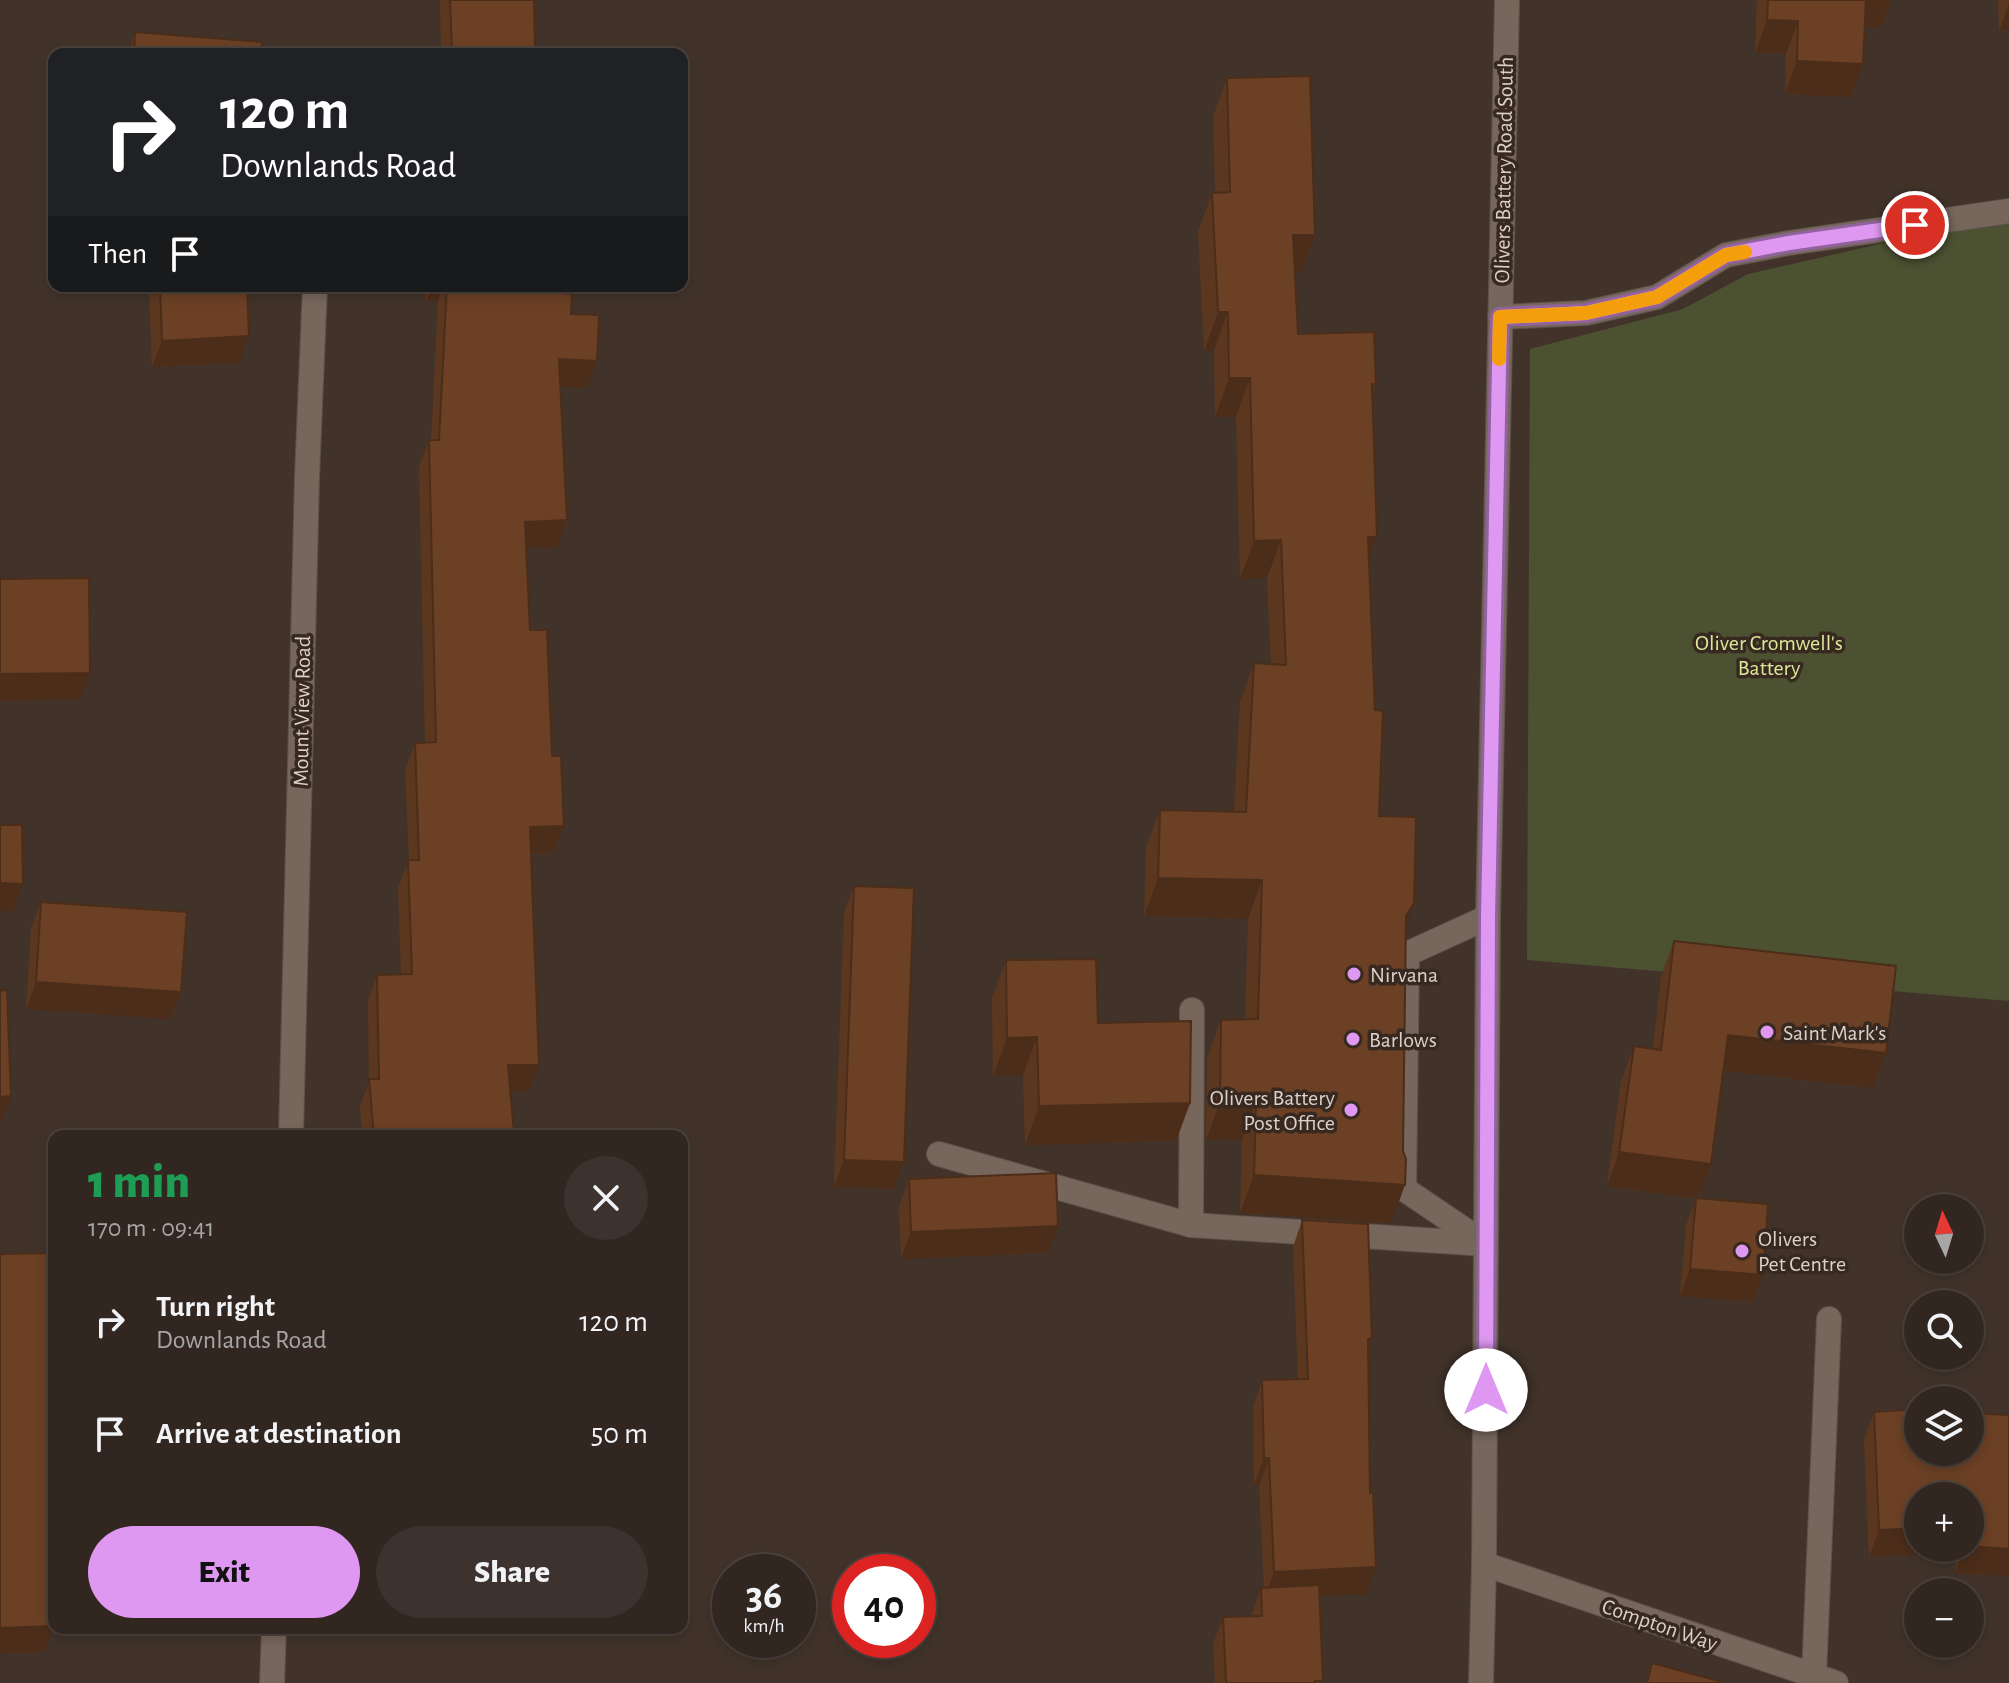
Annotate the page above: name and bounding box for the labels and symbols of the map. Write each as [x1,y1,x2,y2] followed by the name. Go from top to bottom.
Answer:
[1491,56,1517,284] street label: Olivers Battery Road South
[1881,191,1949,259] pin
[1695,632,1843,679] park label: Oliver Cromwell's Battery
[290,635,314,787] street label: Mount View Road
[1370,964,1438,986] place label: Nirvana
[1345,965,1363,983] marker: Nirvana
[1783,1022,1886,1044] place label: Saint Mark's
[1758,1023,1776,1041] marker: Saint Mark's
[1369,1029,1437,1051] place label: Barlows
[1344,1030,1362,1048] marker: Barlows
[1210,1087,1336,1134] place label: Olivers Battery Post Office
[1342,1101,1360,1119] marker: Olivers Battery Post Office
[1904,1194,1984,1274] north arrow
[1758,1228,1846,1275] place label: Olivers Pet Centre
[1733,1242,1751,1260] marker: Olivers Pet Centre
[1444,1348,1528,1432] position arrow
[832,1554,936,1658] speed limit sign: 40
[1599,1595,1721,1655] street label: Compton Way

